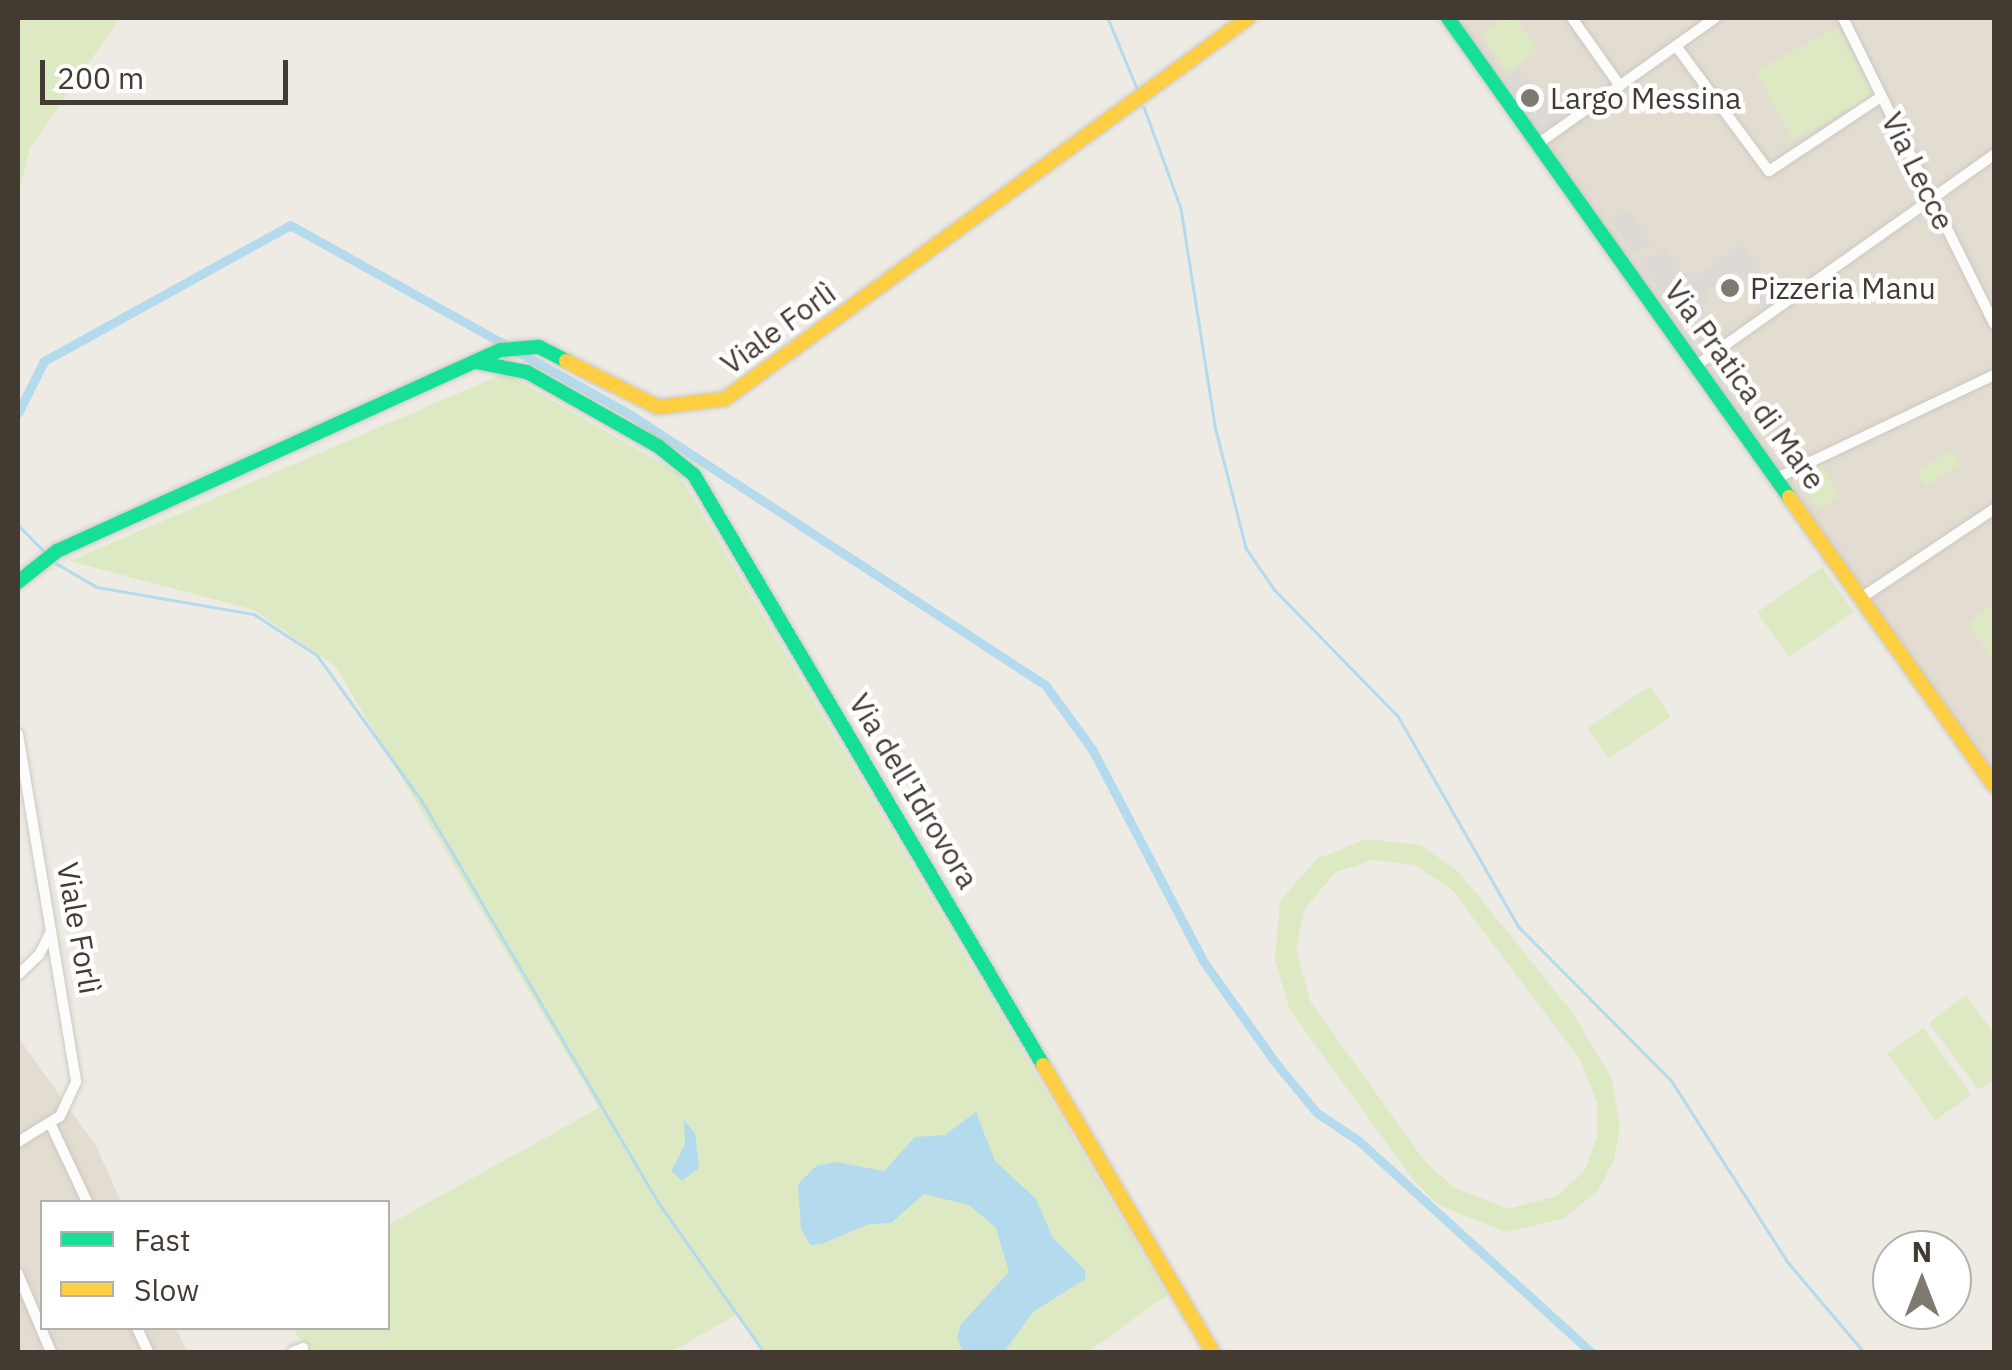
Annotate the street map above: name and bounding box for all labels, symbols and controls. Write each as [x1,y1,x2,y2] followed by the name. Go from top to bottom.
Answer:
[45,40,292,102] scale bar
[57,58,144,97] text: 200 m
[1550,80,1741,116] place label: Largo Messina
[1519,87,1541,109] marker: Largo Messina
[1874,106,1962,236] street label: Via Lecce
[1750,270,1936,306] place label: Pizzeria Manu
[1657,273,1833,497] street label: Via Pratica di Mare
[714,274,842,382] street label: Viale Forlì
[1719,277,1741,299] marker: Pizzeria Manu
[842,687,986,895] street label: Via dell'Idrovora
[50,859,108,997] street label: Viale Forlì
[40,1200,390,1330] legend
[134,1220,191,1259] text: Fast
[1872,1230,1972,1330] north arrow
[1912,1233,1932,1270] text: N
[134,1270,199,1309] text: Slow

